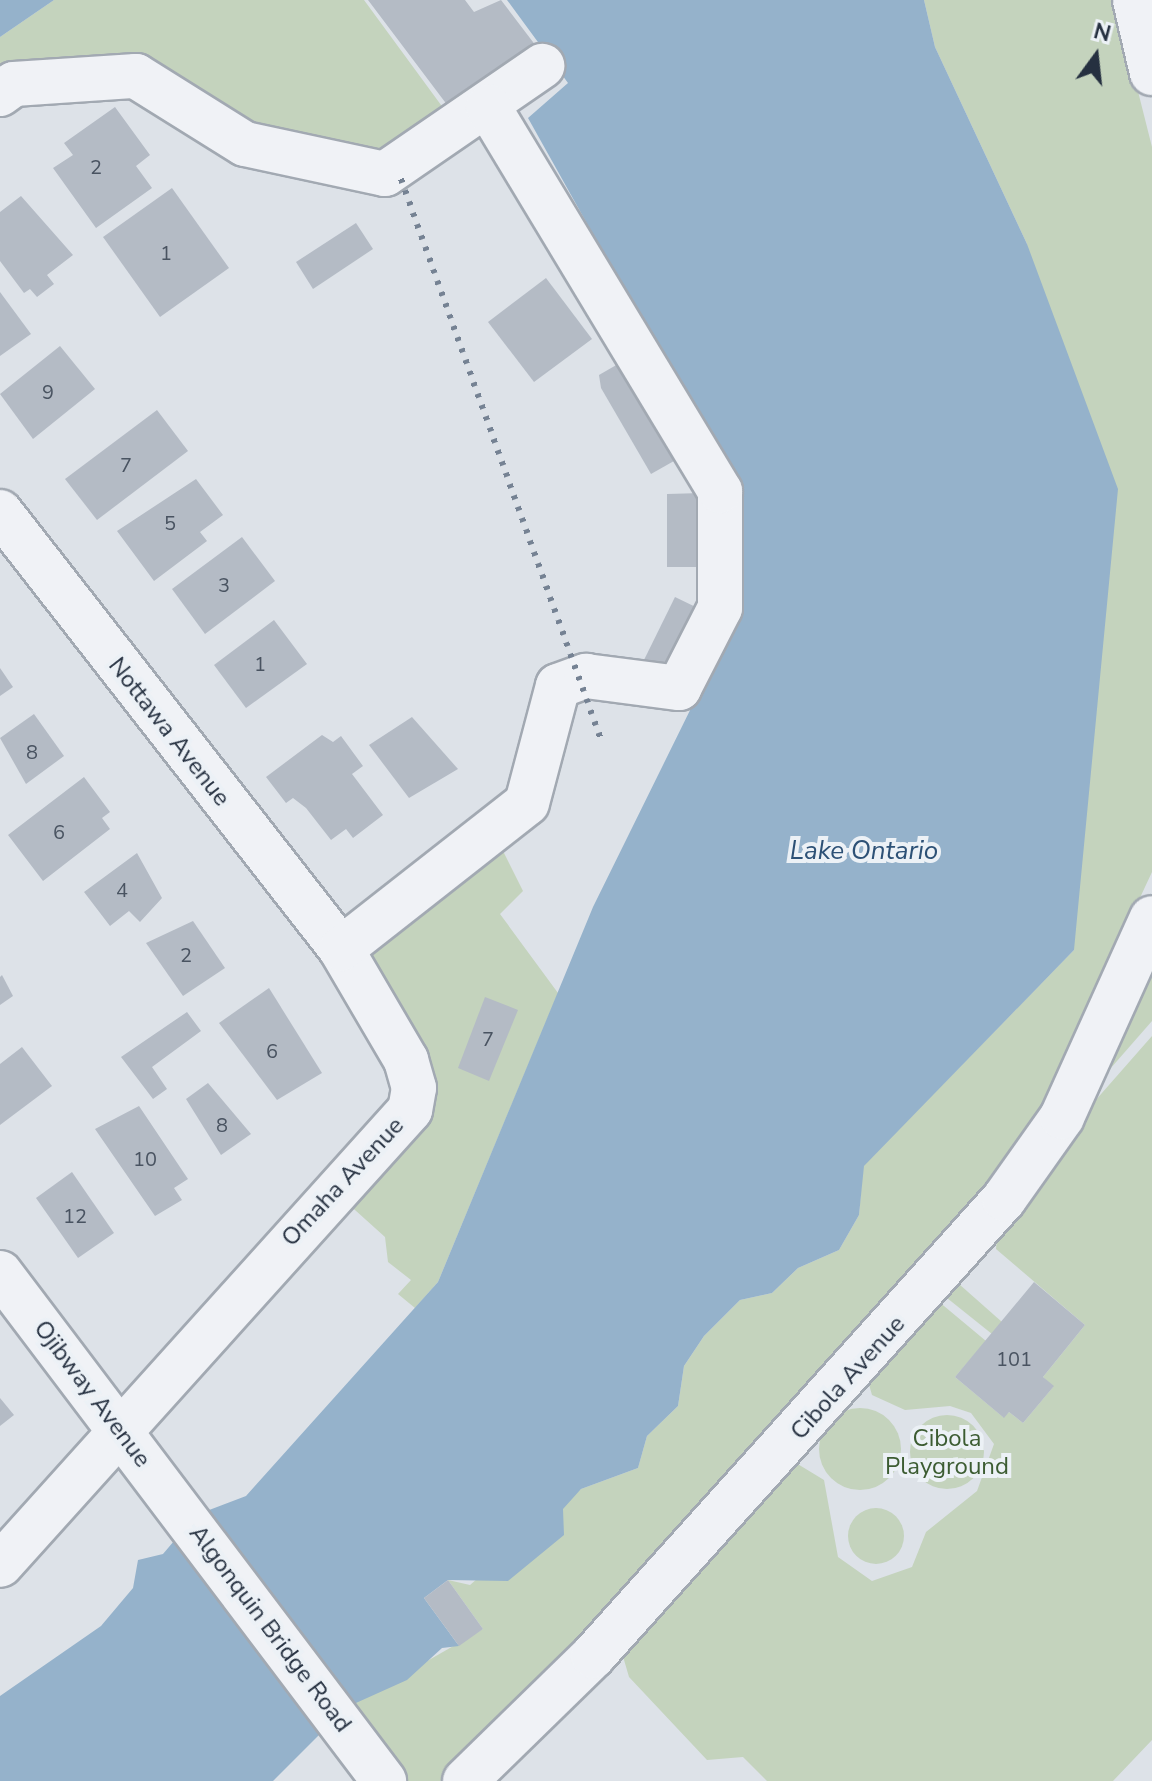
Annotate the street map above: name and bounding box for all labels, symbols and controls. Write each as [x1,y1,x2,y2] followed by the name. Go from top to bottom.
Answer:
[1056,16,1136,96] north arrow
[1090,16,1114,49] text: N
[90,155,102,179] house number: 2
[160,241,172,265] house number: 1
[42,380,54,404] house number: 9
[120,453,132,477] house number: 7
[164,511,176,535] house number: 5
[218,573,230,597] house number: 3
[102,652,236,812] street label: Nottawa Avenue
[254,652,266,676] house number: 1
[26,740,38,764] house number: 8
[53,820,65,844] house number: 6
[790,835,938,867] water label: Lake Ontario
[116,878,128,902] house number: 4
[180,943,192,967] house number: 2
[482,1027,494,1051] house number: 7
[266,1039,278,1063] house number: 6
[276,1112,410,1252] street label: Omaha Avenue
[216,1113,228,1137] house number: 8
[133,1147,157,1171] house number: 10
[63,1204,87,1228] house number: 12
[785,1310,911,1446] street label: Cibola Avenue
[27,1315,157,1473] street label: Ojibway Avenue
[996,1347,1032,1371] house number: 101
[885,1425,1009,1481] park label: Cibola Playground
[183,1520,357,1738] street label: Algonquin Bridge Road

